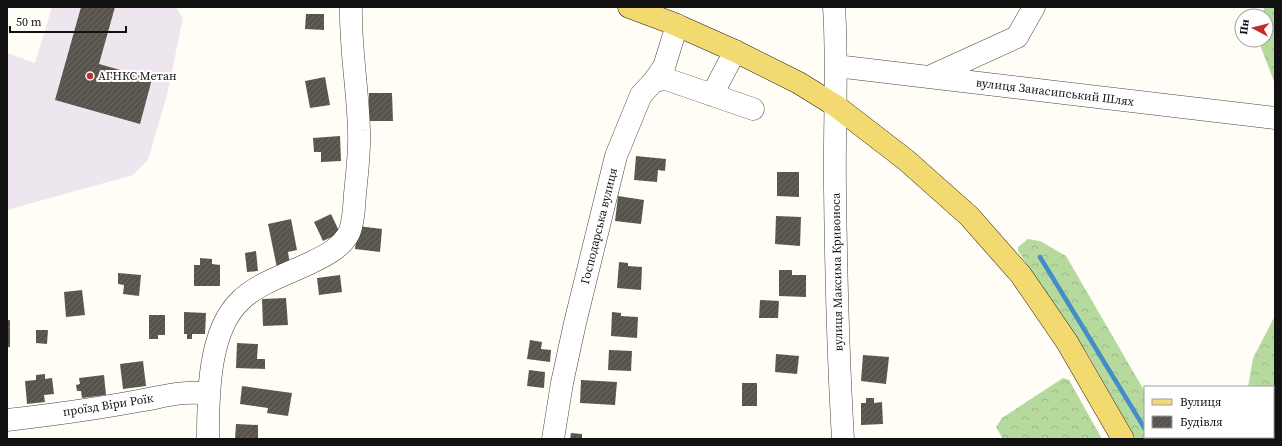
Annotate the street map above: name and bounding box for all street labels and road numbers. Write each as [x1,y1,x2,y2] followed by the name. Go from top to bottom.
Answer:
[975,74,1136,110] street label: вулиця Занасипський Шлях
[577,166,621,286] street label: Господарська вулиця
[828,192,846,351] street label: вулиця Максима Кривоноса
[62,390,155,420] street label: проїзд Віри Роїк

